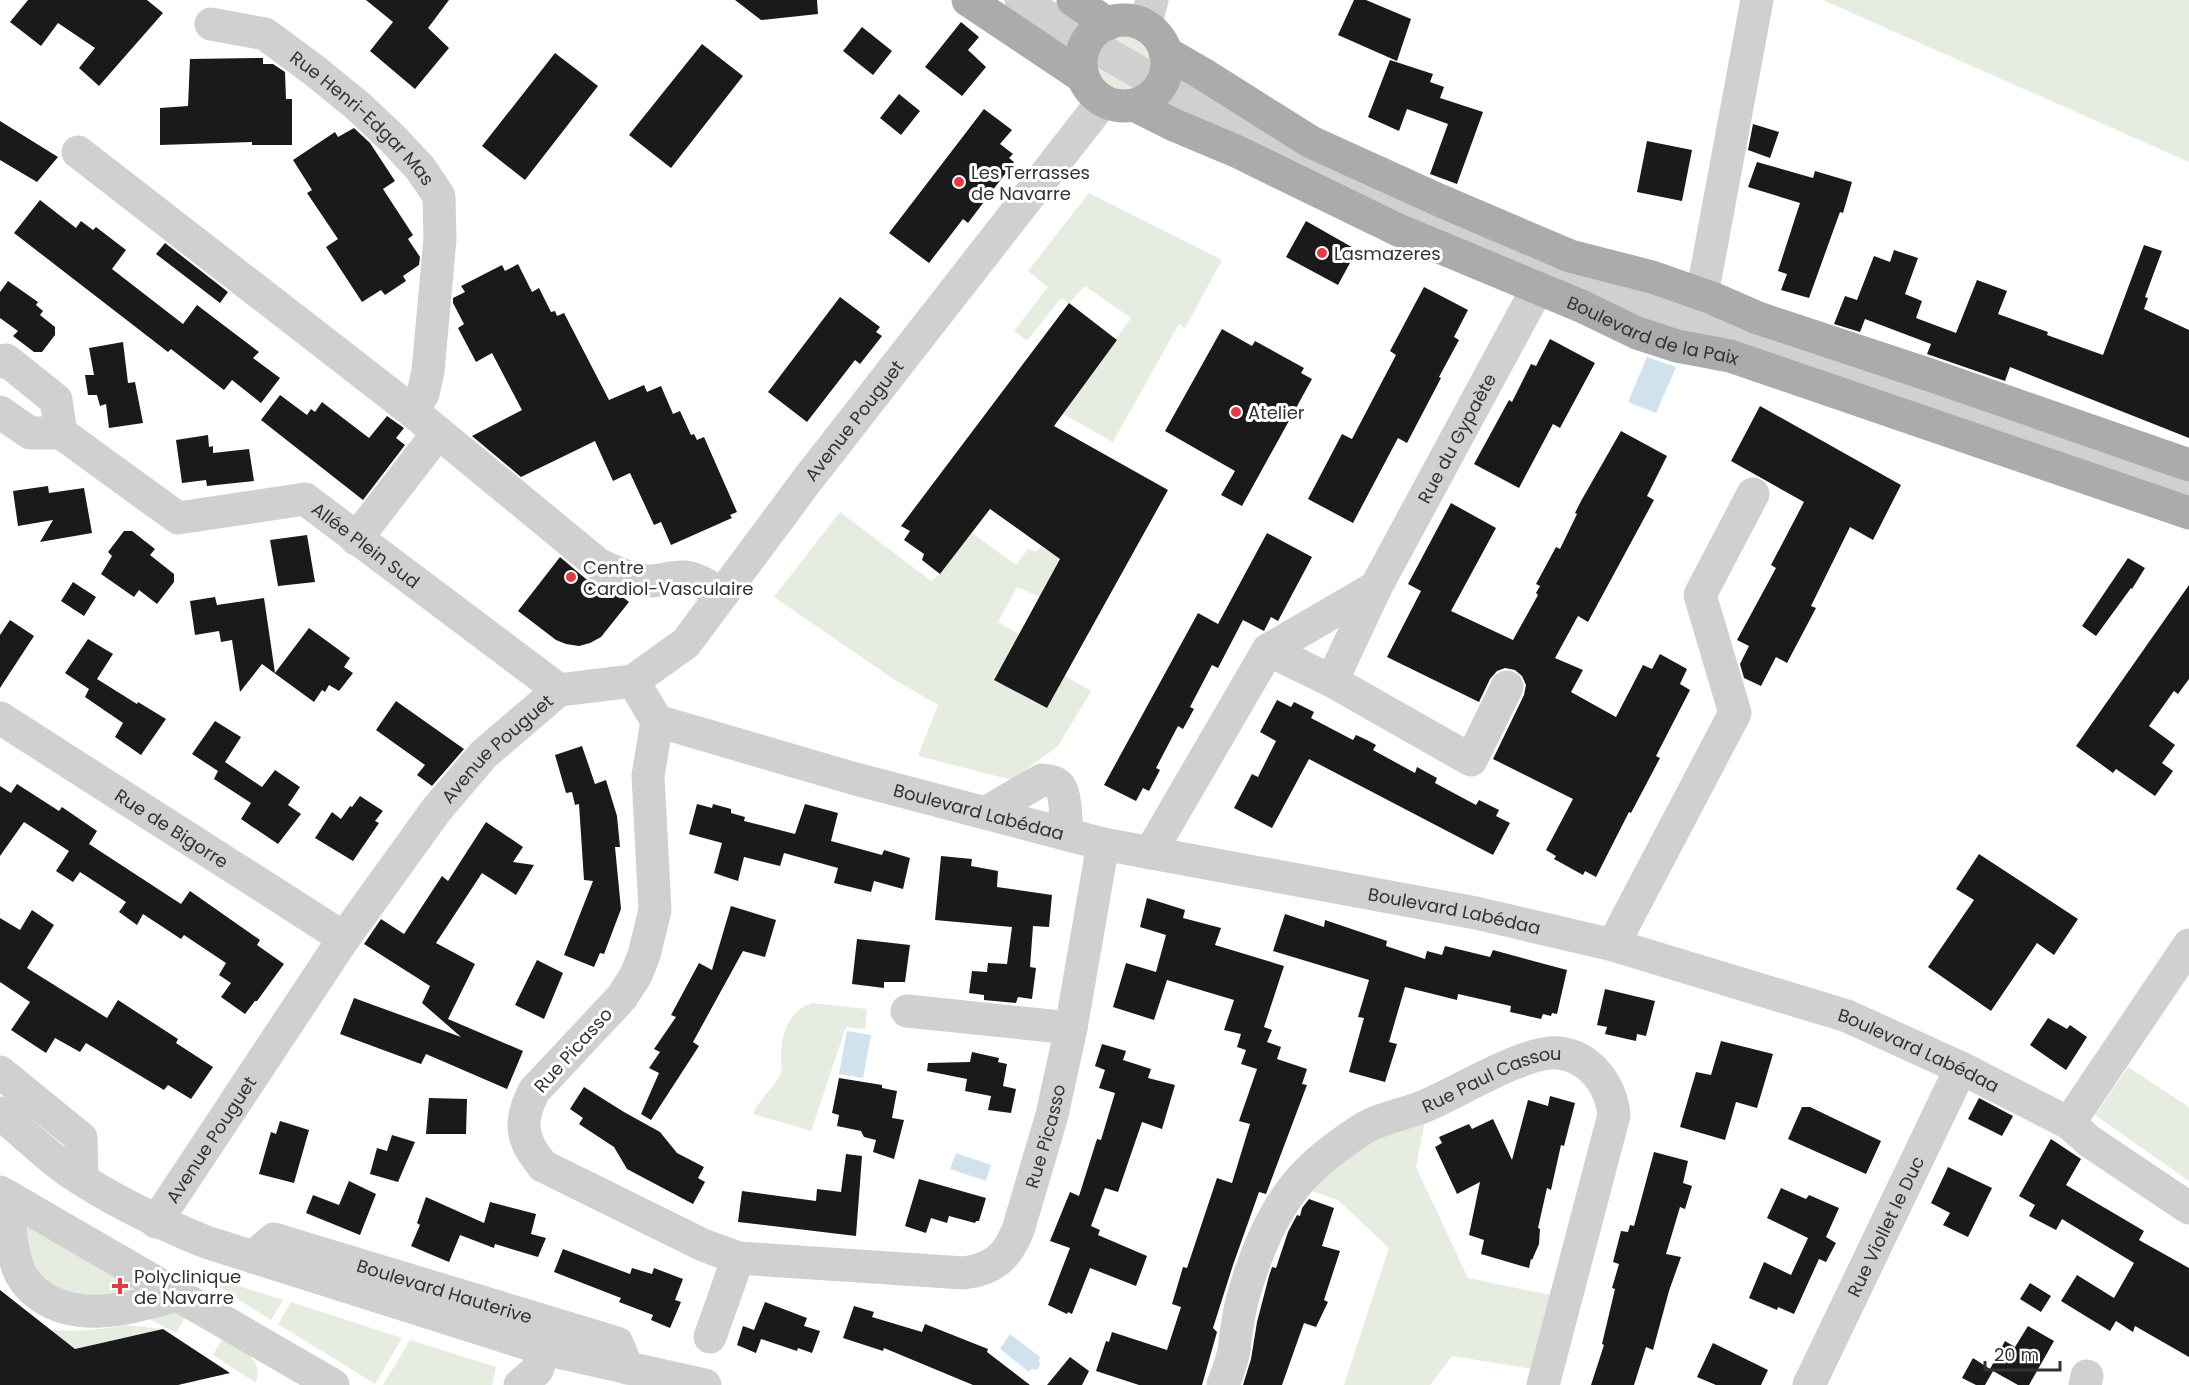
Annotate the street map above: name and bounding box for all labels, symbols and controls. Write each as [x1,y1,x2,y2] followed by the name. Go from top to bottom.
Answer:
[285,44,441,190] street label: Rue Henri-Edgar Mas
[971,160,1090,206] place label: Les Terrasses de Navarre
[952,175,966,189] marker: Les Terrasses de Navarre
[1334,241,1441,266] place label: Lasmazeres
[1315,246,1329,260] marker: Lasmazeres
[1563,289,1743,371] street label: Boulevard de la Paix
[799,355,909,486] street label: Avenue Pouguet
[1411,369,1502,508] street label: Rue du Gypaète
[1248,400,1305,425] place label: Atelier
[1229,405,1243,419] marker: Atelier
[307,496,425,594] street label: Allée Plein Sud
[583,555,753,601] place label: Centre Cardiol-Vasculaire
[564,570,578,584] marker: Centre Cardiol-Vasculaire
[435,688,558,808] street label: Avenue Pouguet
[891,777,1067,846] street label: Boulevard Labédaa
[110,782,234,874] street label: Rue de Bigorre
[1366,881,1543,940] street label: Boulevard Labédaa
[528,1002,618,1098] street label: Rue Picasso
[1835,1002,2004,1098] street label: Boulevard Labédaa
[1418,1040,1562,1118] street label: Rue Paul Cassou
[160,1071,262,1208] street label: Avenue Pouguet
[1019,1082,1071,1191] street label: Rue Picasso
[1841,1152,1930,1301] street label: Rue Viollet le Duc
[354,1252,535,1329] street label: Boulevard Hauterive
[134,1264,241,1310] place label: Polyclinique de Navarre
[111,1277,129,1295] marker: Polyclinique de Navarre
[1985,1334,2060,1372] scale bar
[1994,1342,2039,1367] text: 20 m

